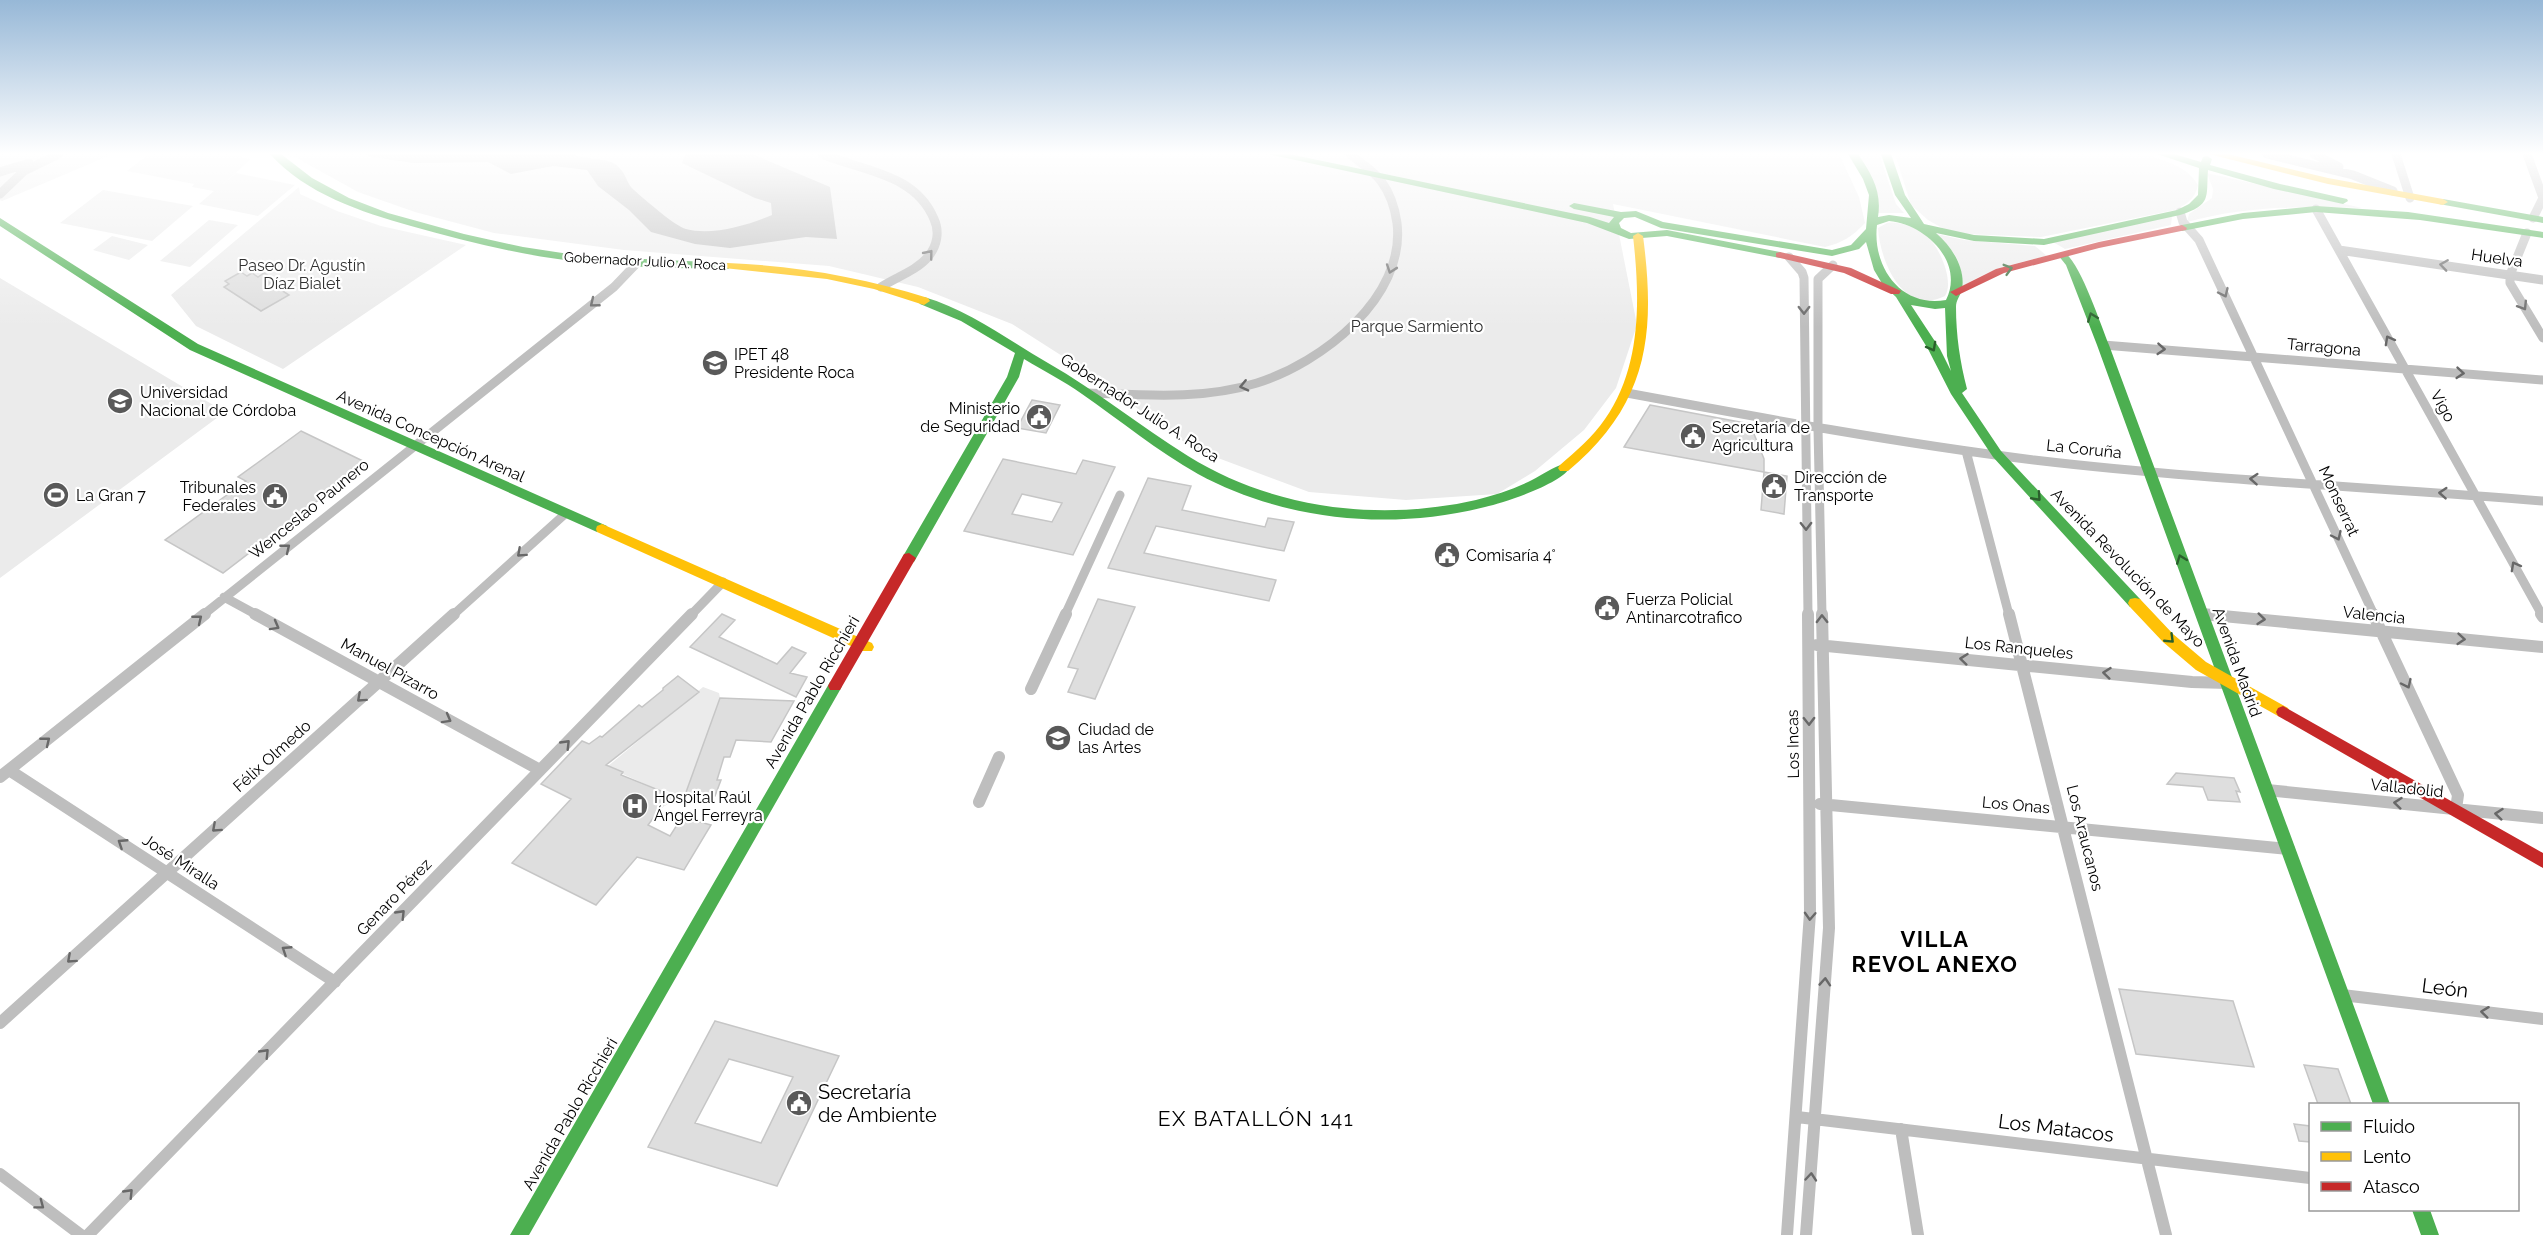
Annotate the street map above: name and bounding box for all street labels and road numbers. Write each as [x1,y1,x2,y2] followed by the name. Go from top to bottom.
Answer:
[2470,245,2524,271] street label: Huelva
[564,249,726,273] street label: Gobernador Julio A. Roca
[2286,334,2362,360] street label: Tarragona
[1057,350,1223,466] street label: Gobernador Julio A. Roca
[334,386,529,486] street label: Avenida Concepción Arenal
[2427,387,2459,425] street label: Vigo
[2045,436,2123,462] street label: La Coruña
[245,455,373,563] street label: Wenceslao Paunero
[2315,463,2364,540] street label: Monserrat
[2047,485,2209,651] street label: Avenida Revolución de Mayo
[2342,602,2406,628] street label: Valencia
[2208,605,2266,719] street label: Avenida Madrid
[761,613,863,771] street label: Avenida Pablo Ricchieri
[1964,633,2075,663] street label: Los Ranqueles
[338,634,442,704] street label: Manuel Pizarro
[1783,709,1803,779] street label: Los Incas
[229,716,315,796] street label: Félix Olmedo
[2369,775,2445,801] street label: Valladolid
[2063,783,2107,893] street label: Los Araucanos
[1981,793,2051,817] street label: Los Onas
[139,830,223,894] street label: José Miralla
[353,855,435,939] street label: Genaro Pérez
[2420,973,2470,1003] street label: León
[519,1035,621,1193] street label: Avenida Pablo Ricchieri
[1997,1109,2115,1147] street label: Los Matacos

